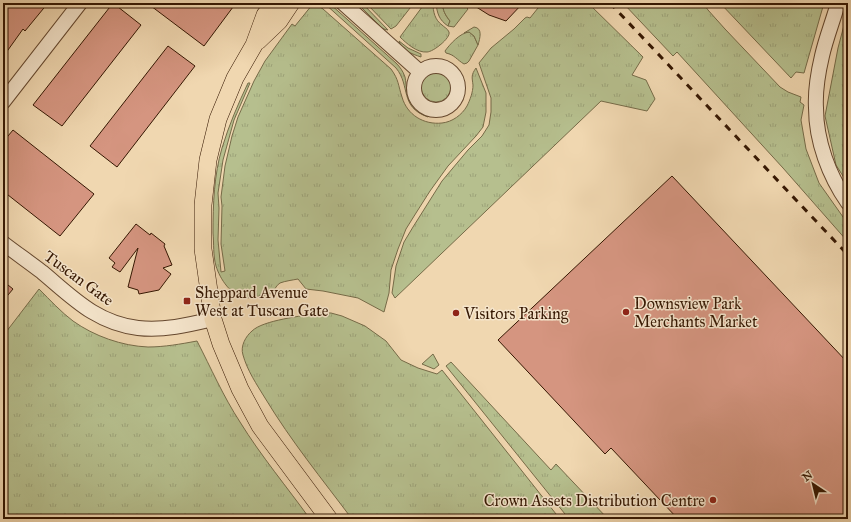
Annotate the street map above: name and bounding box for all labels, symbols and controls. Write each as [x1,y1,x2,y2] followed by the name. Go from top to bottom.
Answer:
[40,246,118,310] street label: Tuscan Gate
[195,283,329,320] place label: Sheppard Avenue West at Tuscan Gate
[634,294,758,331] place label: Downsview Park Merchants Market
[182,296,192,306] marker: Sheppard Avenue West at Tuscan Gate
[463,304,569,324] place label: Visitors Parking
[621,307,631,317] marker: Downsview Park Merchants Market
[451,308,461,318] marker: Visitors Parking
[793,464,833,504] north arrow
[800,468,816,484] text: N
[484,491,705,510] place label: Crown Assets Distribution Centre
[708,495,718,505] marker: Crown Assets Distribution Centre

